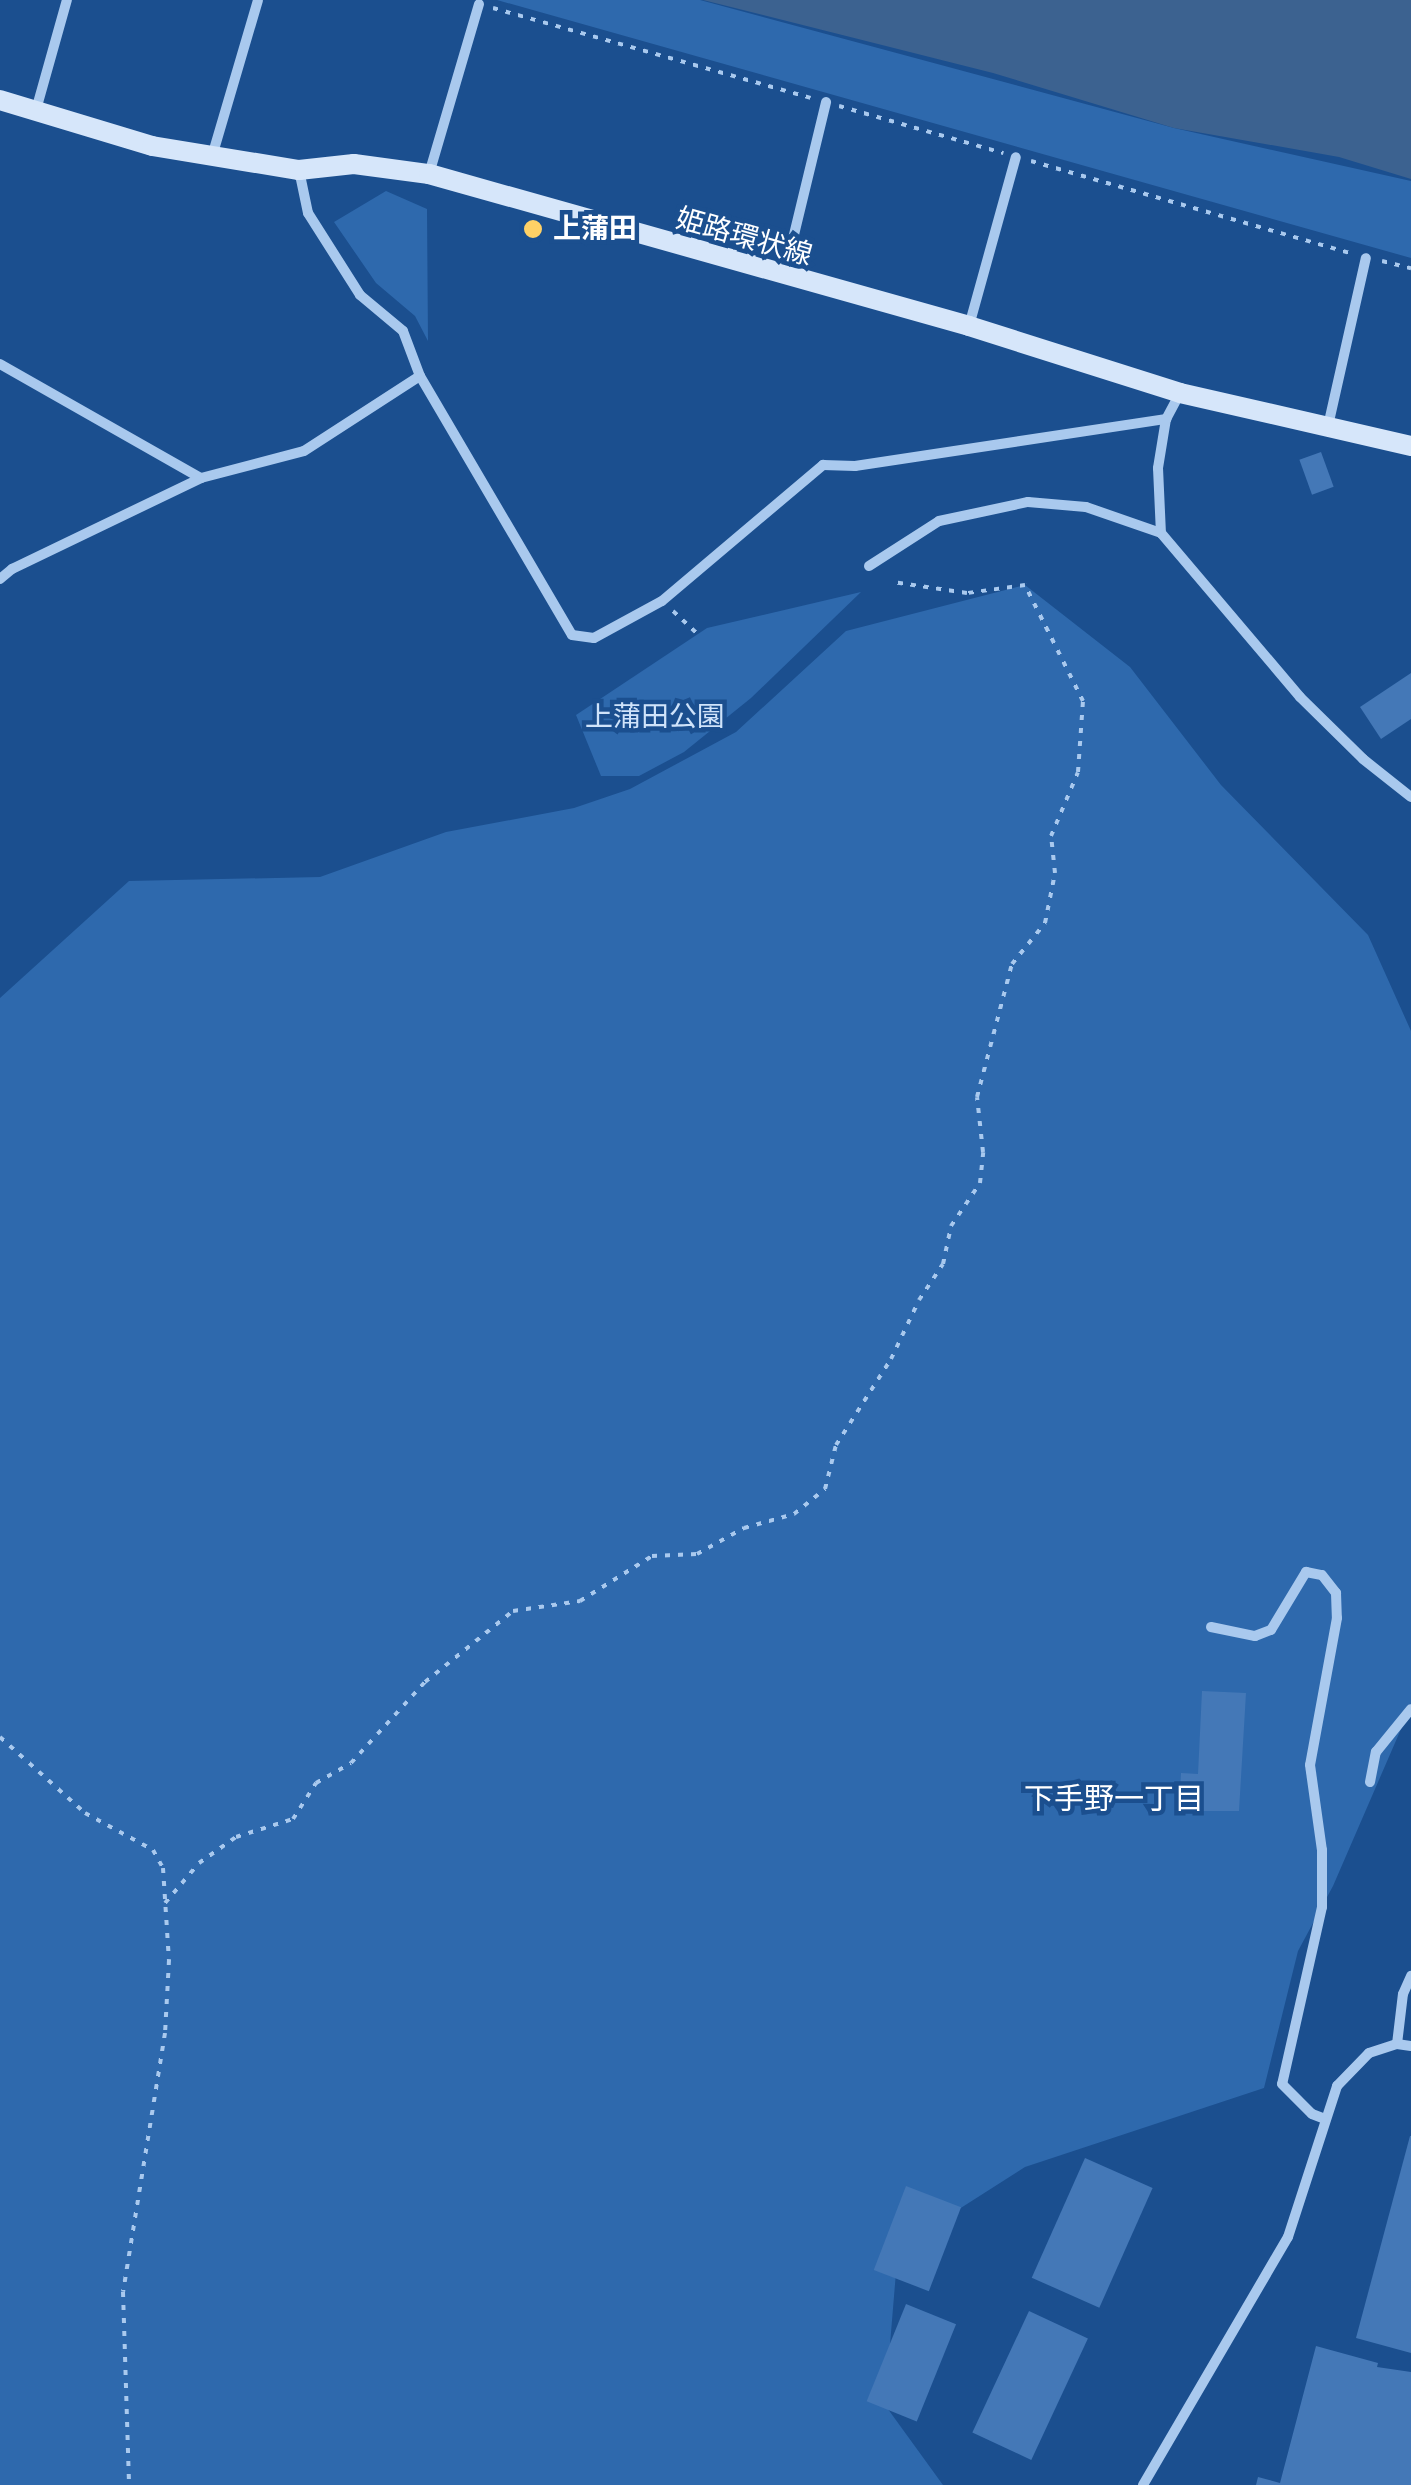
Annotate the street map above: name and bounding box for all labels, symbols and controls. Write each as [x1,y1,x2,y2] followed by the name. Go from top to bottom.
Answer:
[672,202,816,272] street label: 姫路環状線
[553,212,637,246] place label: 上蒲田
[522,218,544,240] marker: 上蒲田
[585,700,725,734] park label: 上蒲田公園
[1024,1781,1204,1817] district label: 下手野一丁目

